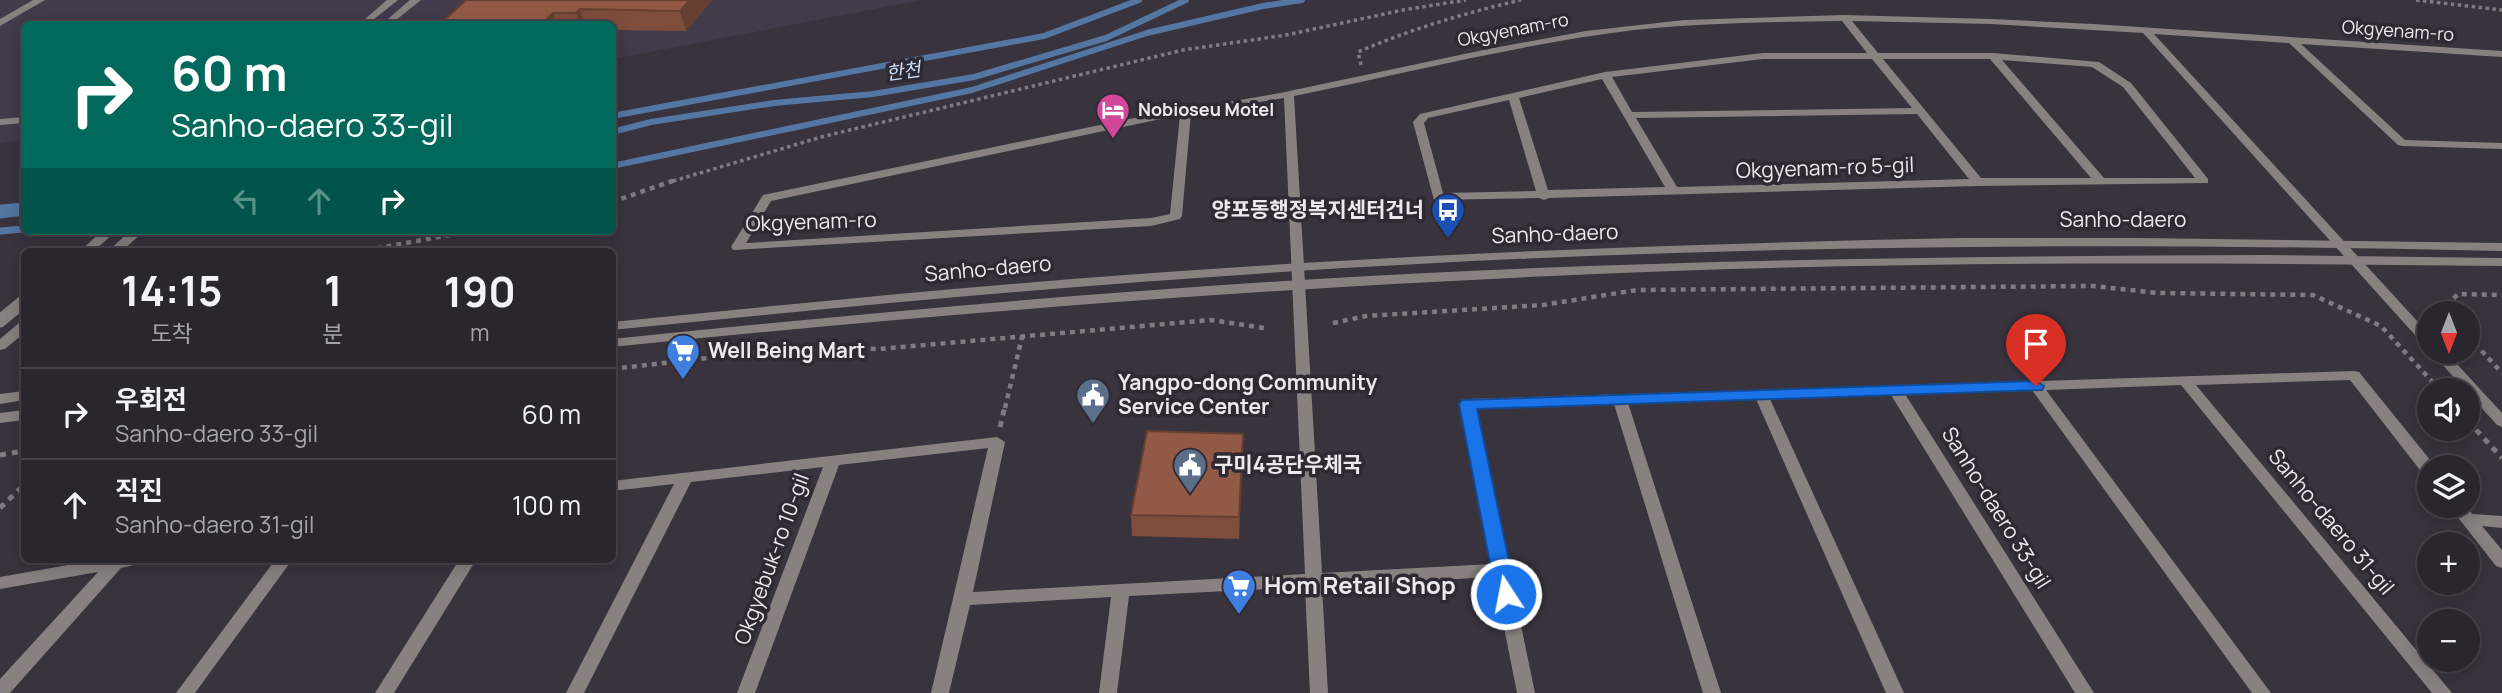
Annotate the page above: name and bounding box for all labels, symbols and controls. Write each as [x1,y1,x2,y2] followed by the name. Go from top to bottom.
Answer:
[1455,7,1570,52] street label: Okgyenam-ro
[2341,14,2455,46] street label: Okgyenam-ro
[171,39,288,106] text: 60 m
[56,49,147,140] icon: right
[884,55,924,86] water label: 한천
[1094,91,1132,140] hotel icon: Nobioseu Motel
[1138,97,1274,121] place label: Nobioseu Motel
[171,103,454,147] text: Sanho-daero 33-gil
[1735,150,1915,184] street label: Okgyenam-ro 5-gil
[227,182,265,220] icon: left
[300,182,338,220] icon: ahead
[373,182,411,220] icon: right
[1429,191,1467,240] bus stop icon: 양포동행정복지센터건너
[1211,195,1424,223] place label: 양포동행정복지센터건너
[745,205,877,237] street label: Okgyenam-ro
[2060,205,2186,233] street label: Sanho-daero
[1491,217,1619,249] street label: Sanho-daero
[923,249,1052,287] street label: Sanho-daero
[121,261,222,319] text: 14:15
[324,261,342,319] text: 1
[444,262,516,320] text: 190
[2417,301,2480,364] north arrow
[2417,301,2480,672] map controls
[2006,314,2066,386] pin
[470,316,490,348] text: m
[151,317,193,349] text: 도착
[323,317,344,349] text: 분
[2017,325,2055,363] icon: arrive
[664,332,702,381] supermarket icon: Well Being Mart
[708,336,865,364] place label: Well Being Mart
[1118,368,1377,420] place label: Yangpo-dong Community Service Center
[1074,376,1112,425] public building icon: Yangpo-dong Community Service Center
[2417,378,2480,441] button: sound
[115,381,187,417] text: 우회전
[56,395,94,433] icon: right
[522,396,581,432] text: 60 m
[115,417,318,449] text: Sanho-daero 33-gil
[1936,421,2058,594] street label: Sanho-daero 33-gil
[2263,443,2401,600] street label: Sanho-daero 31-gil
[1171,446,1209,495] public building icon: 구미4공단우체국
[1214,450,1362,478] place label: 구미4공단우체국
[2417,455,2480,518] button: layers
[727,469,815,648] street label: Okgyebuk-ro 10-gil
[115,472,163,508] text: 직진
[56,486,94,524] icon: ahead
[512,487,581,523] text: 100 m
[115,508,314,540] text: Sanho-daero 31-gil
[2417,532,2480,595] button: +
[1469,557,1543,631] position arrow
[1220,567,1258,616] supermarket icon: Hom Retail Shop
[1264,568,1456,601] place label: Hom Retail Shop
[2417,609,2480,672] button: −

